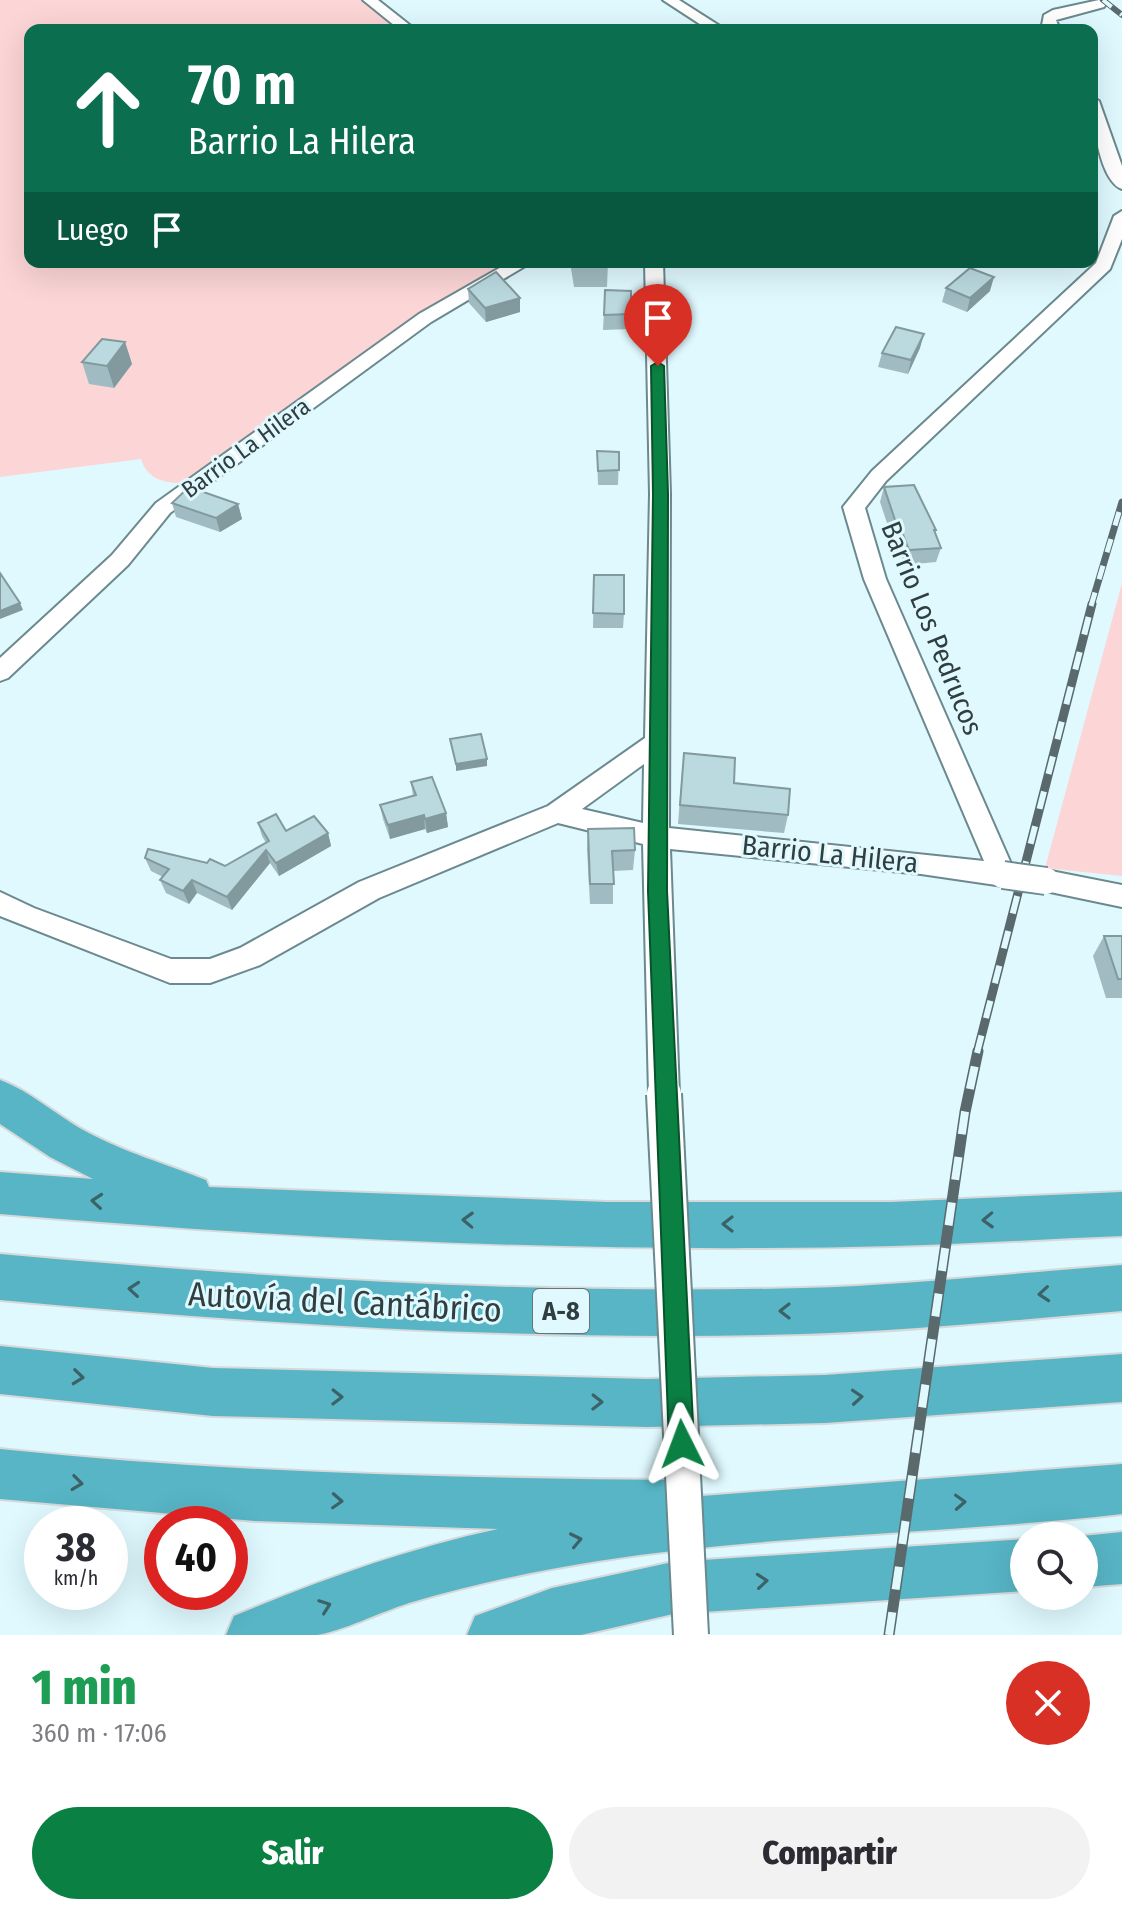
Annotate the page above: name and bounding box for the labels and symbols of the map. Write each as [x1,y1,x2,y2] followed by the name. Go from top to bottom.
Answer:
[624,284,692,366] pin
[176,392,316,504] street label: Barrio La Hilera
[874,516,990,740] street label: Barrio Los Pedrucos
[740,828,920,880] street label: Barrio La Hilera
[90,1193,103,1210] one-way arrow
[461,1211,474,1228] one-way arrow
[981,1211,994,1228] one-way arrow
[721,1215,734,1233] one-way arrow
[187,1273,503,1331] street label: Autovía del Cantábrico
[127,1281,140,1298] one-way arrow
[1037,1285,1050,1302] one-way arrow
[533,1289,589,1333] road number: A-8
[778,1302,791,1320] one-way arrow
[72,1369,85,1386] one-way arrow
[331,1388,344,1406] one-way arrow
[851,1389,864,1406] one-way arrow
[591,1393,604,1410] one-way arrow
[640,1402,724,1486] position arrow
[71,1474,84,1491] one-way arrow
[331,1492,344,1509] one-way arrow
[954,1494,967,1511] one-way arrow
[144,1506,248,1610] speed limit sign: 40
[569,1532,583,1549] one-way arrow
[755,1573,768,1590] one-way arrow
[317,1599,331,1616] one-way arrow

